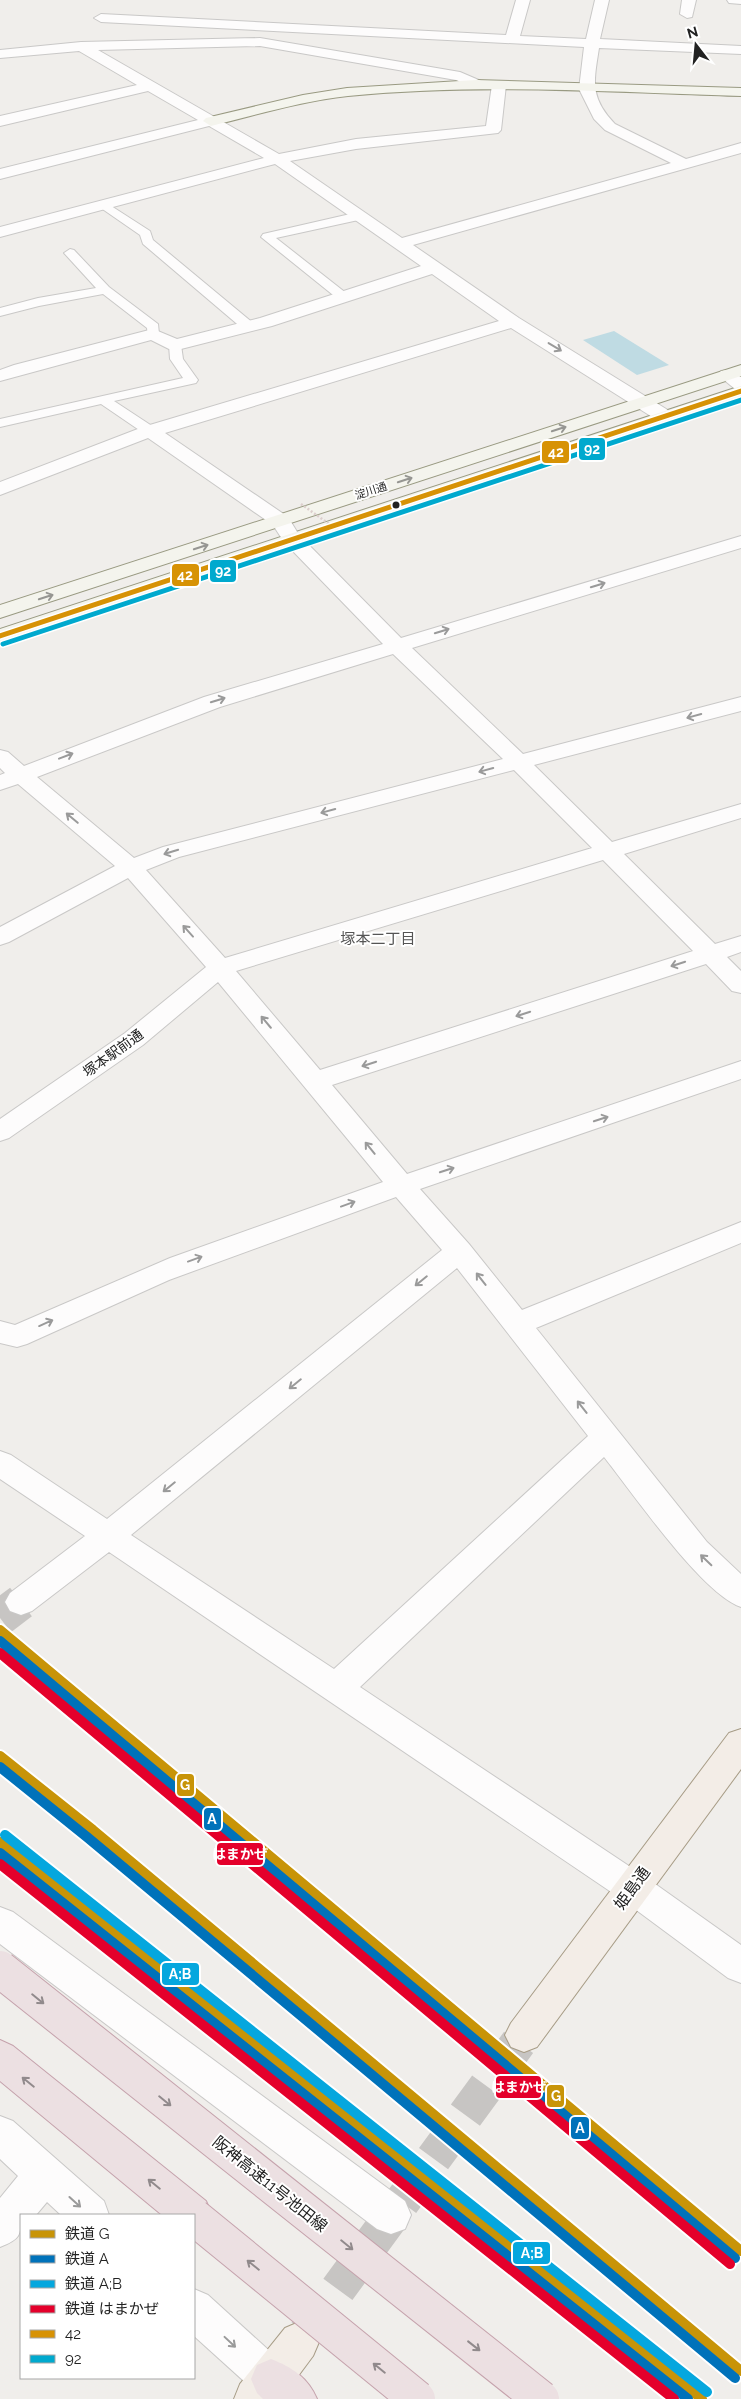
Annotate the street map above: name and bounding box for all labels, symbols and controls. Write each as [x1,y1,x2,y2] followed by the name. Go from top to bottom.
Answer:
[671,20,721,70] north arrow
[685,23,700,42] text: N
[547,343,561,353] one-way arrow
[551,423,567,433] one-way arrow
[578,437,606,461] line badge: 92
[541,440,570,464] line badge: 42
[584,441,600,457] text: 92
[548,444,564,460] text: 42
[397,474,413,484] one-way arrow
[353,480,389,502] street label: 淀川通
[391,500,401,510] unlabelled marker
[192,541,208,551] one-way arrow
[209,559,237,583] line badge: 92
[171,563,200,587] line badge: 42
[215,563,231,579] text: 92
[177,567,193,583] text: 42
[590,579,606,589] one-way arrow
[38,592,54,601] one-way arrow
[434,625,450,635] one-way arrow
[210,694,226,704] one-way arrow
[686,712,702,721] one-way arrow
[58,751,73,760] one-way arrow
[478,766,494,775] one-way arrow
[321,807,337,816] one-way arrow
[66,812,79,823] one-way arrow
[164,848,180,858] one-way arrow
[182,925,194,938] one-way arrow
[340,930,416,948] district label: 塚本二丁目
[670,960,686,970] one-way arrow
[516,1010,532,1019] one-way arrow
[261,1016,272,1029] one-way arrow
[80,1026,146,1080] street label: 塚本駅前通
[361,1059,377,1069] one-way arrow
[593,1114,608,1123] one-way arrow
[364,1141,375,1154] one-way arrow
[439,1165,454,1174] one-way arrow
[340,1199,355,1208] one-way arrow
[187,1254,202,1263] one-way arrow
[476,1273,487,1286] one-way arrow
[415,1276,428,1287] one-way arrow
[38,1318,53,1328] one-way arrow
[289,1378,302,1389] one-way arrow
[577,1401,588,1414] one-way arrow
[163,1481,176,1492] one-way arrow
[700,1554,712,1566] one-way arrow
[176,1773,195,1797] line badge: G
[180,1777,190,1793] text: G
[203,1807,222,1831] line badge: A
[207,1811,217,1827] text: A
[216,1842,264,1866] line badge: はまかぜ
[212,1846,268,1862] text: はまかぜ
[610,1863,654,1913] street label: 姫島通
[161,1962,200,1986] line badge: A;B
[169,1966,192,1982] text: A;B
[31,1994,44,2005] one-way arrow
[495,2075,542,2099] line badge: はまかぜ
[22,2076,35,2087] one-way arrow
[491,2079,547,2095] text: はまかぜ
[546,2084,565,2108] line badge: G
[551,2088,561,2104] text: G
[158,2095,171,2106] one-way arrow
[570,2116,590,2140] line badge: A
[575,2120,585,2136] text: A
[209,2132,331,2236] street label: 阪神高速11号池田線
[148,2179,161,2190] one-way arrow
[69,2196,82,2208] one-way arrow
[20,2214,195,2379] legend
[65,2225,110,2243] text: 鉄道 G
[340,2240,353,2251] one-way arrow
[512,2241,551,2265] line badge: A;B
[521,2245,544,2261] text: A;B
[65,2250,109,2268] text: 鉄道 A
[247,2260,260,2271] one-way arrow
[65,2275,122,2293] text: 鉄道 A;B
[65,2300,159,2318] text: 鉄道 はまかぜ
[65,2325,81,2343] text: 42
[223,2336,236,2347] one-way arrow
[468,2341,481,2352] one-way arrow
[65,2350,82,2368] text: 92
[373,2363,386,2374] one-way arrow

